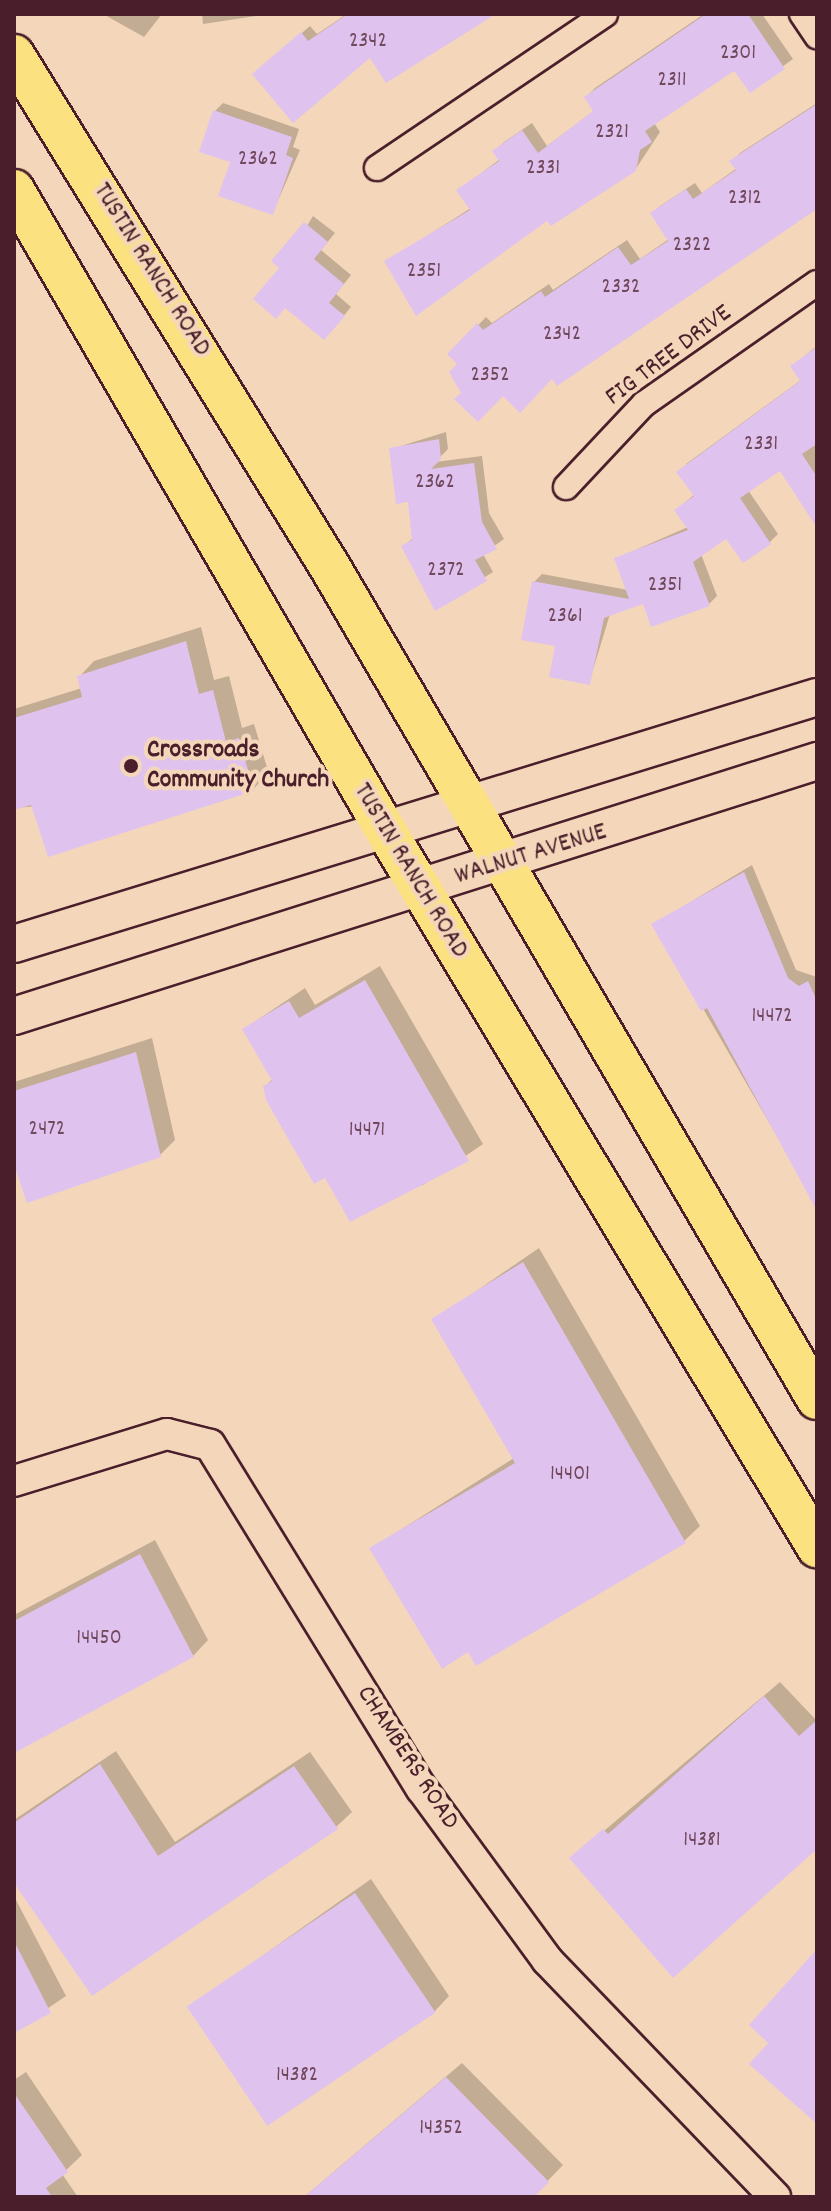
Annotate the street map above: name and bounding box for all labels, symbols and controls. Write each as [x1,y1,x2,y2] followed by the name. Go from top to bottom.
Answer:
[349,29,387,55] house number: 2342
[720,41,756,67] house number: 2301
[657,68,687,94] house number: 2311
[595,120,629,146] house number: 2321
[238,147,278,173] house number: 2362
[526,156,560,182] house number: 2331
[85,177,217,363] street label: TUSTIN RANCH ROAD
[728,186,762,212] house number: 2312
[673,233,711,259] house number: 2322
[407,259,441,285] house number: 2351
[602,275,640,301] house number: 2332
[600,298,738,414] street label: FIG TREE DRIVE
[543,322,581,348] house number: 2342
[470,363,510,389] house number: 2352
[744,432,778,458] house number: 2331
[415,470,455,496] house number: 2362
[427,558,465,584] house number: 2372
[648,573,682,599] house number: 2351
[548,604,582,630] house number: 2361
[147,735,329,796] place label: Crossroads Community Church
[122,757,140,775] marker: Crossroads Community Church
[345,778,475,964] street label: TUSTIN RANCH ROAD
[451,817,611,893] street label: WALNUT AVENUE
[751,1004,793,1030] house number: 14472
[29,1117,65,1143] house number: 2472
[349,1118,385,1144] house number: 14471
[550,1462,590,1488] house number: 14401
[76,1626,122,1652] house number: 14450
[349,1680,465,1836] street label: CHAMBERS ROAD
[683,1828,721,1854] house number: 14381
[276,2063,318,2089] house number: 14382
[419,2116,463,2142] house number: 14352

